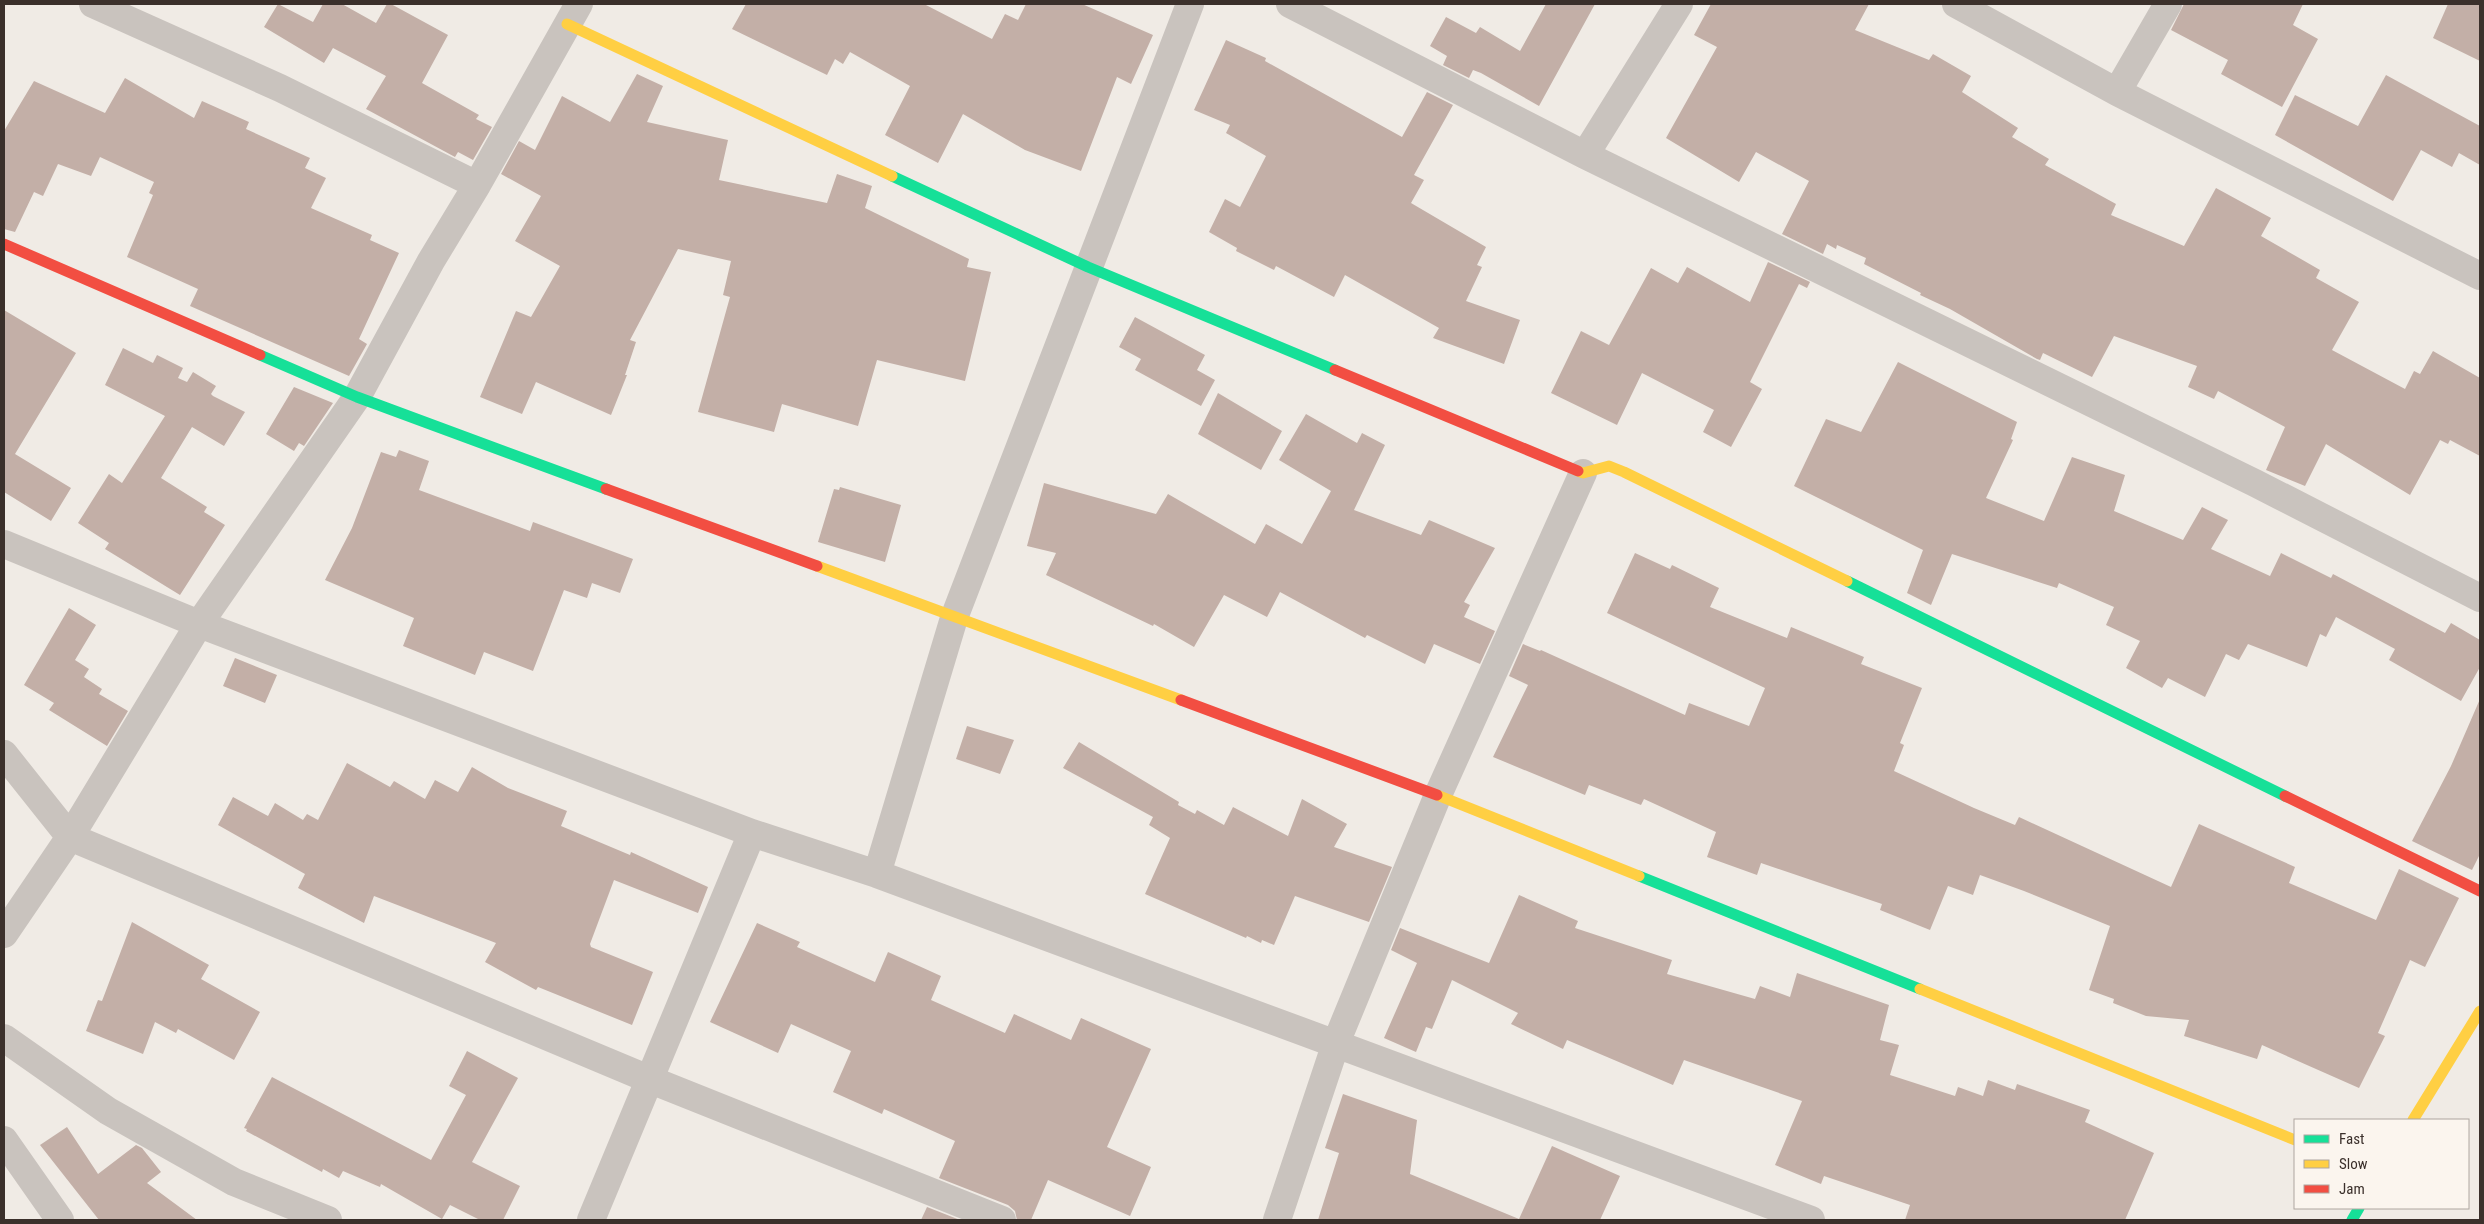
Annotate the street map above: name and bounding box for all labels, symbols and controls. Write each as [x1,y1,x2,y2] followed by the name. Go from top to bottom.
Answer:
[2294,1119,2469,1209] legend
[2339,1130,2364,1148] text: Fast
[2339,1155,2368,1173] text: Slow
[2339,1180,2365,1198] text: Jam

